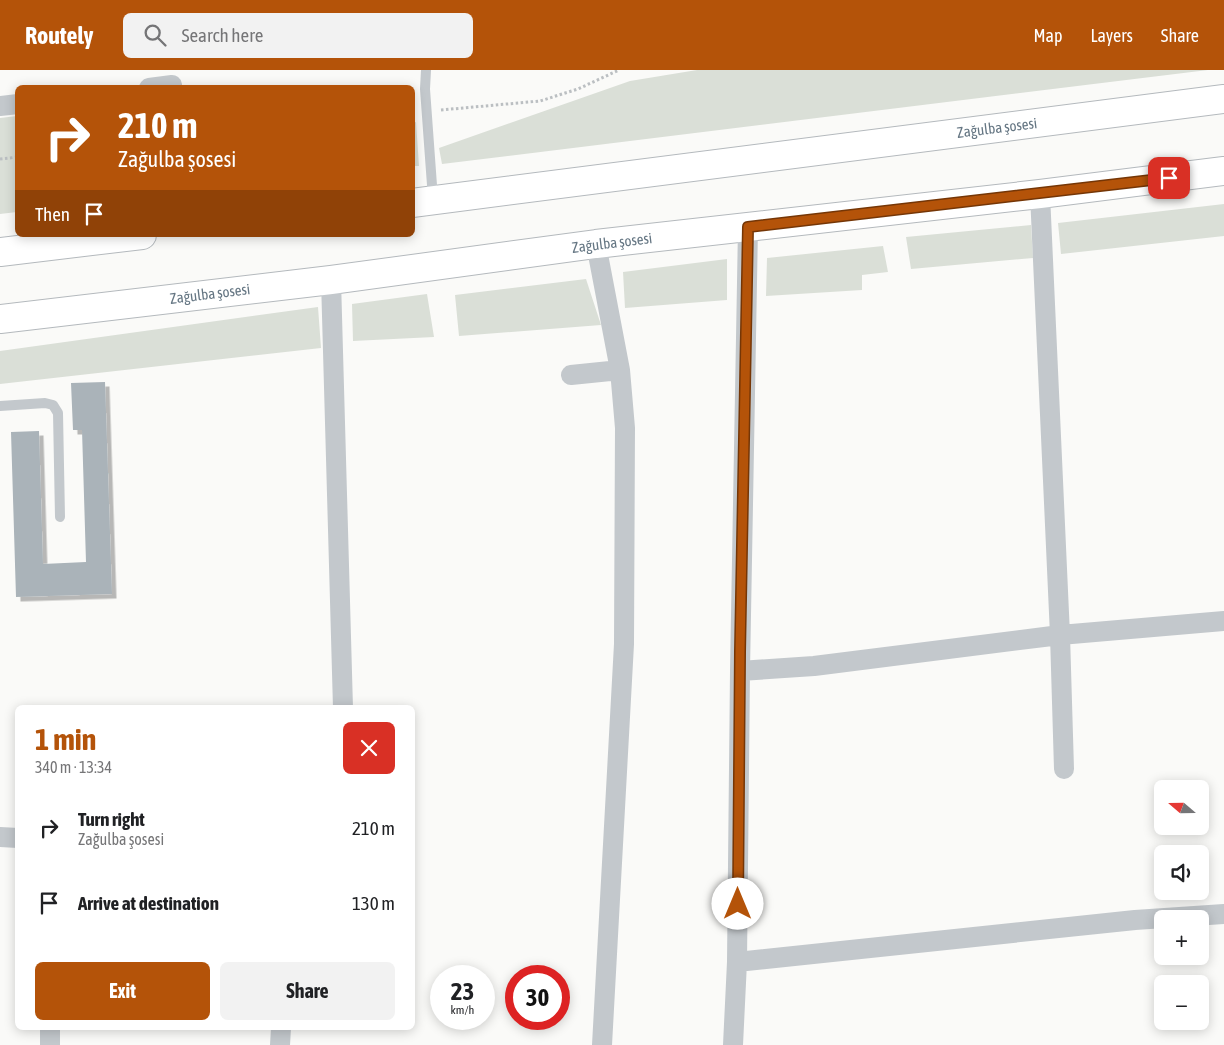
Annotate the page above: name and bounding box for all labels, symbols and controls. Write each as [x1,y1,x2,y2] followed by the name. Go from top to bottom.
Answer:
[123,13,473,58] search box
[141,21,169,49] icon: search
[25,22,93,49] text: Routely
[181,24,263,46] text: Search here
[1033,25,1062,46] text: Map
[1090,25,1133,46] text: Layers
[1161,25,1199,46] text: Share
[35,105,100,170] icon: right
[118,105,197,145] text: 210 m
[956,114,1038,141] street label: Zağulba şosesi
[118,146,236,172] text: Zağulba şosesi
[1148,157,1190,199] pin
[1155,164,1183,192] icon: arrive
[80,200,108,228] icon: arrive
[35,203,70,225] text: Then
[571,229,653,256] street label: Zağulba şosesi
[169,280,251,307] street label: Zağulba şosesi
[35,722,96,756] text: 1 min
[343,722,395,774] button: close
[35,758,112,776] text: 340 m · 13:34
[1154,780,1209,835] north arrow
[1154,780,1209,1030] map controls
[78,808,145,830] text: Turn right
[35,814,63,842] icon: right
[352,817,395,839] text: 210 m
[78,830,164,848] text: Zağulba şosesi
[1154,845,1209,900] button: sound
[711,877,763,929] position arrow
[35,889,63,917] icon: arrive
[78,892,219,914] text: Arrive at destination
[352,892,395,914] text: 130 m
[1154,910,1209,965] button: +
[35,962,210,1020] button: Exit
[220,962,395,1020] button: Share
[505,965,570,1030] speed limit sign: 30
[1154,975,1209,1030] button: −
[451,977,474,1005] text: 23
[451,1003,474,1017] text: km/h

